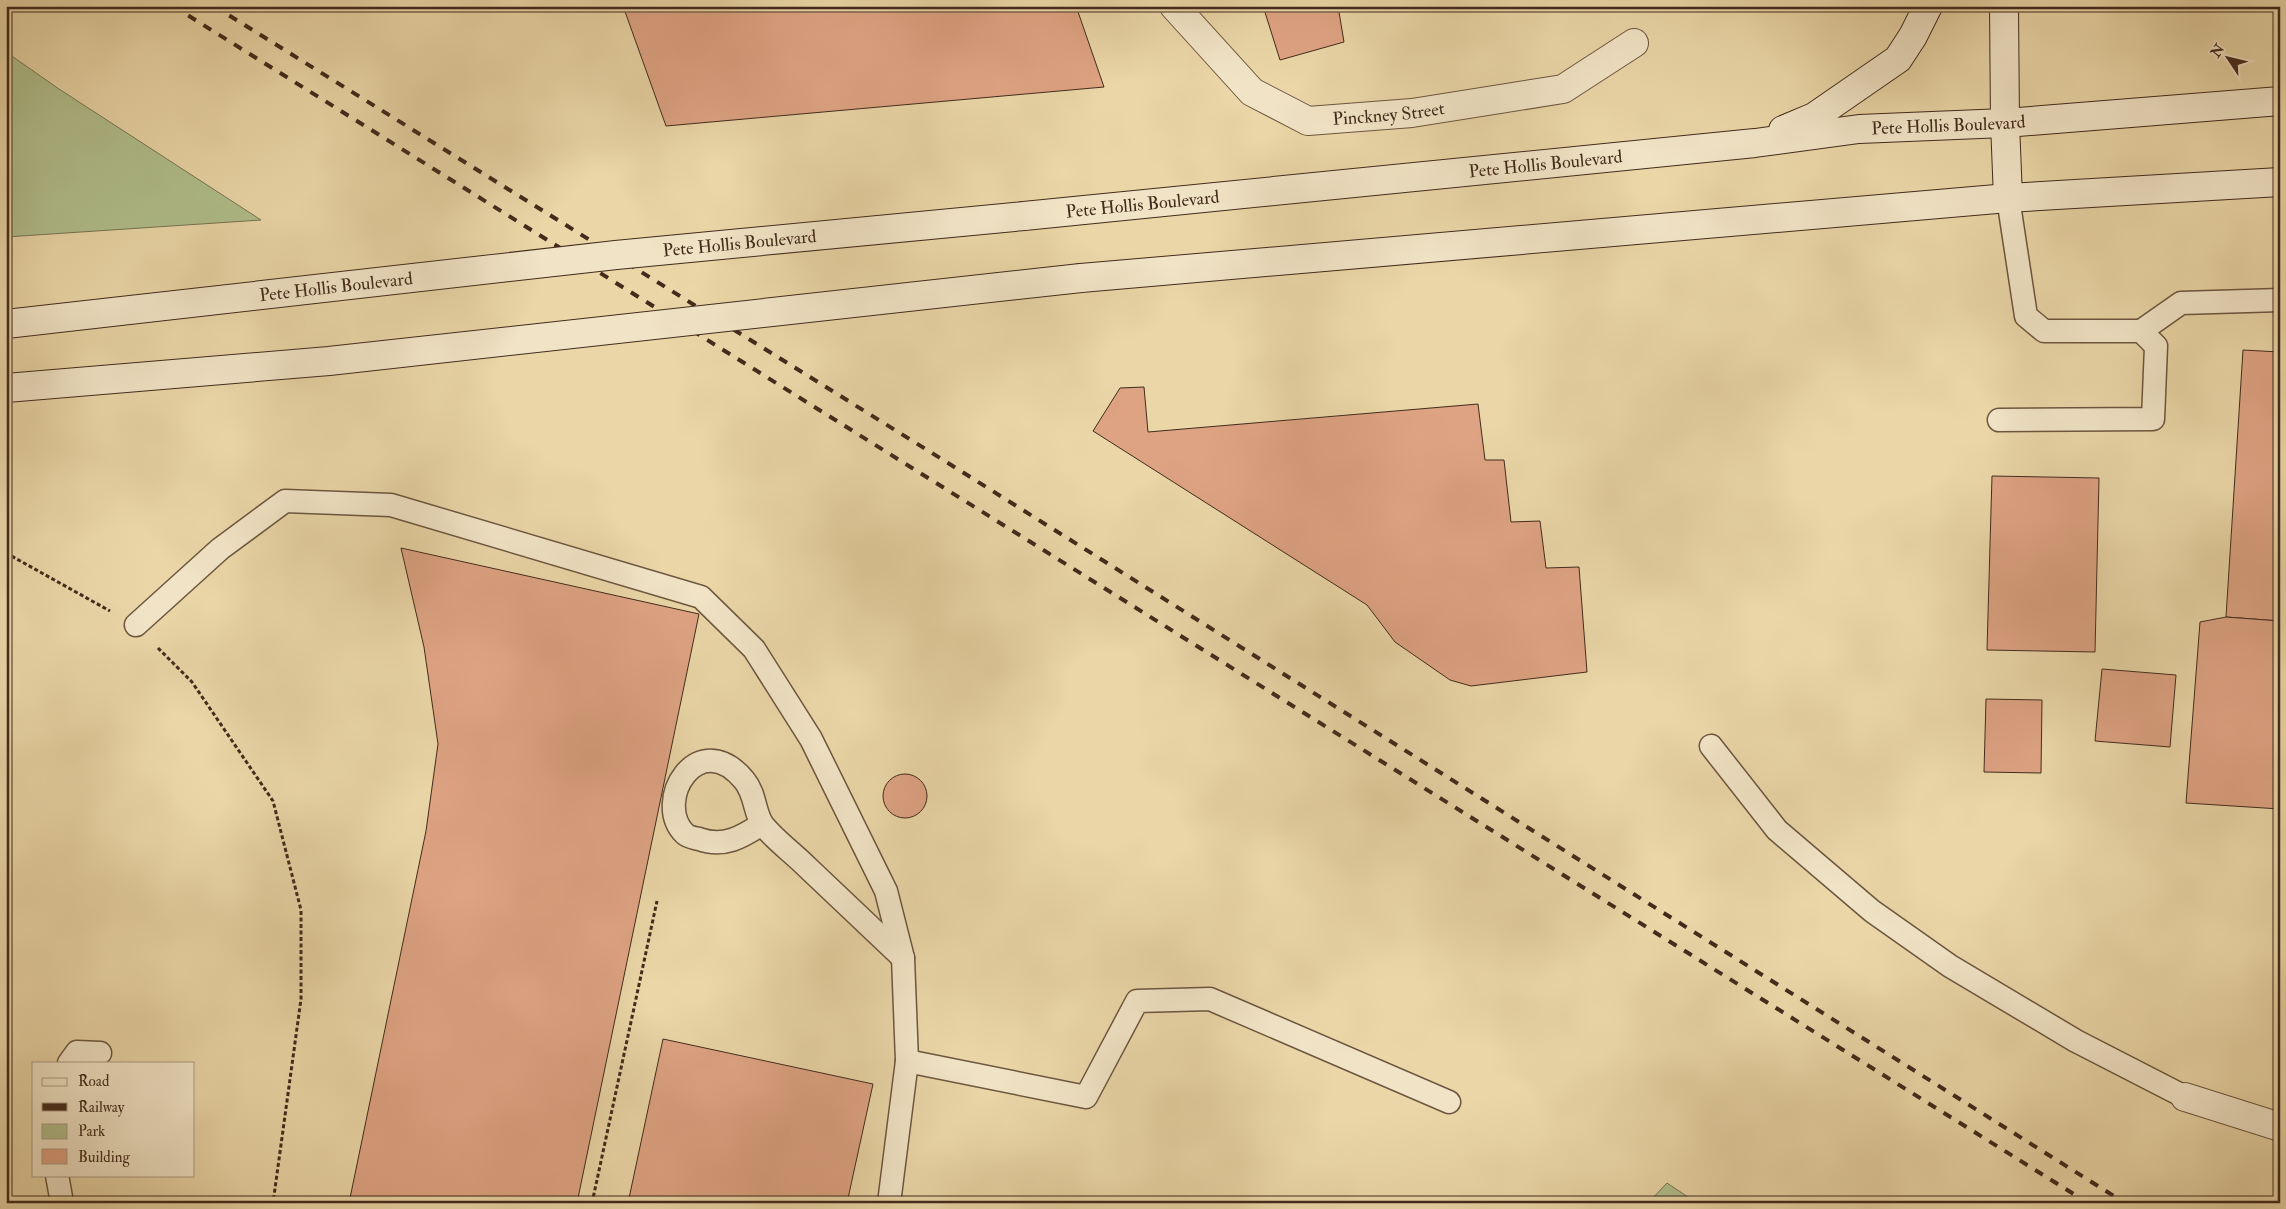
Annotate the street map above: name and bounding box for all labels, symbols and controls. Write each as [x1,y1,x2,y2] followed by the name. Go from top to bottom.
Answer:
[2204,32,2254,82] north arrow
[2207,40,2229,62] text: N
[1332,97,1446,131] street label: Pinckney Street
[1871,110,2027,140] street label: Pete Hollis Boulevard
[1468,145,1624,184] street label: Pete Hollis Boulevard
[1065,186,1221,224] street label: Pete Hollis Boulevard
[662,225,818,262] street label: Pete Hollis Boulevard
[258,267,414,307] street label: Pete Hollis Boulevard
[32,1062,195,1176] legend
[78,1072,110,1091] text: Road
[78,1098,125,1117] text: Railway
[78,1122,105,1141] text: Park
[78,1148,130,1167] text: Building

